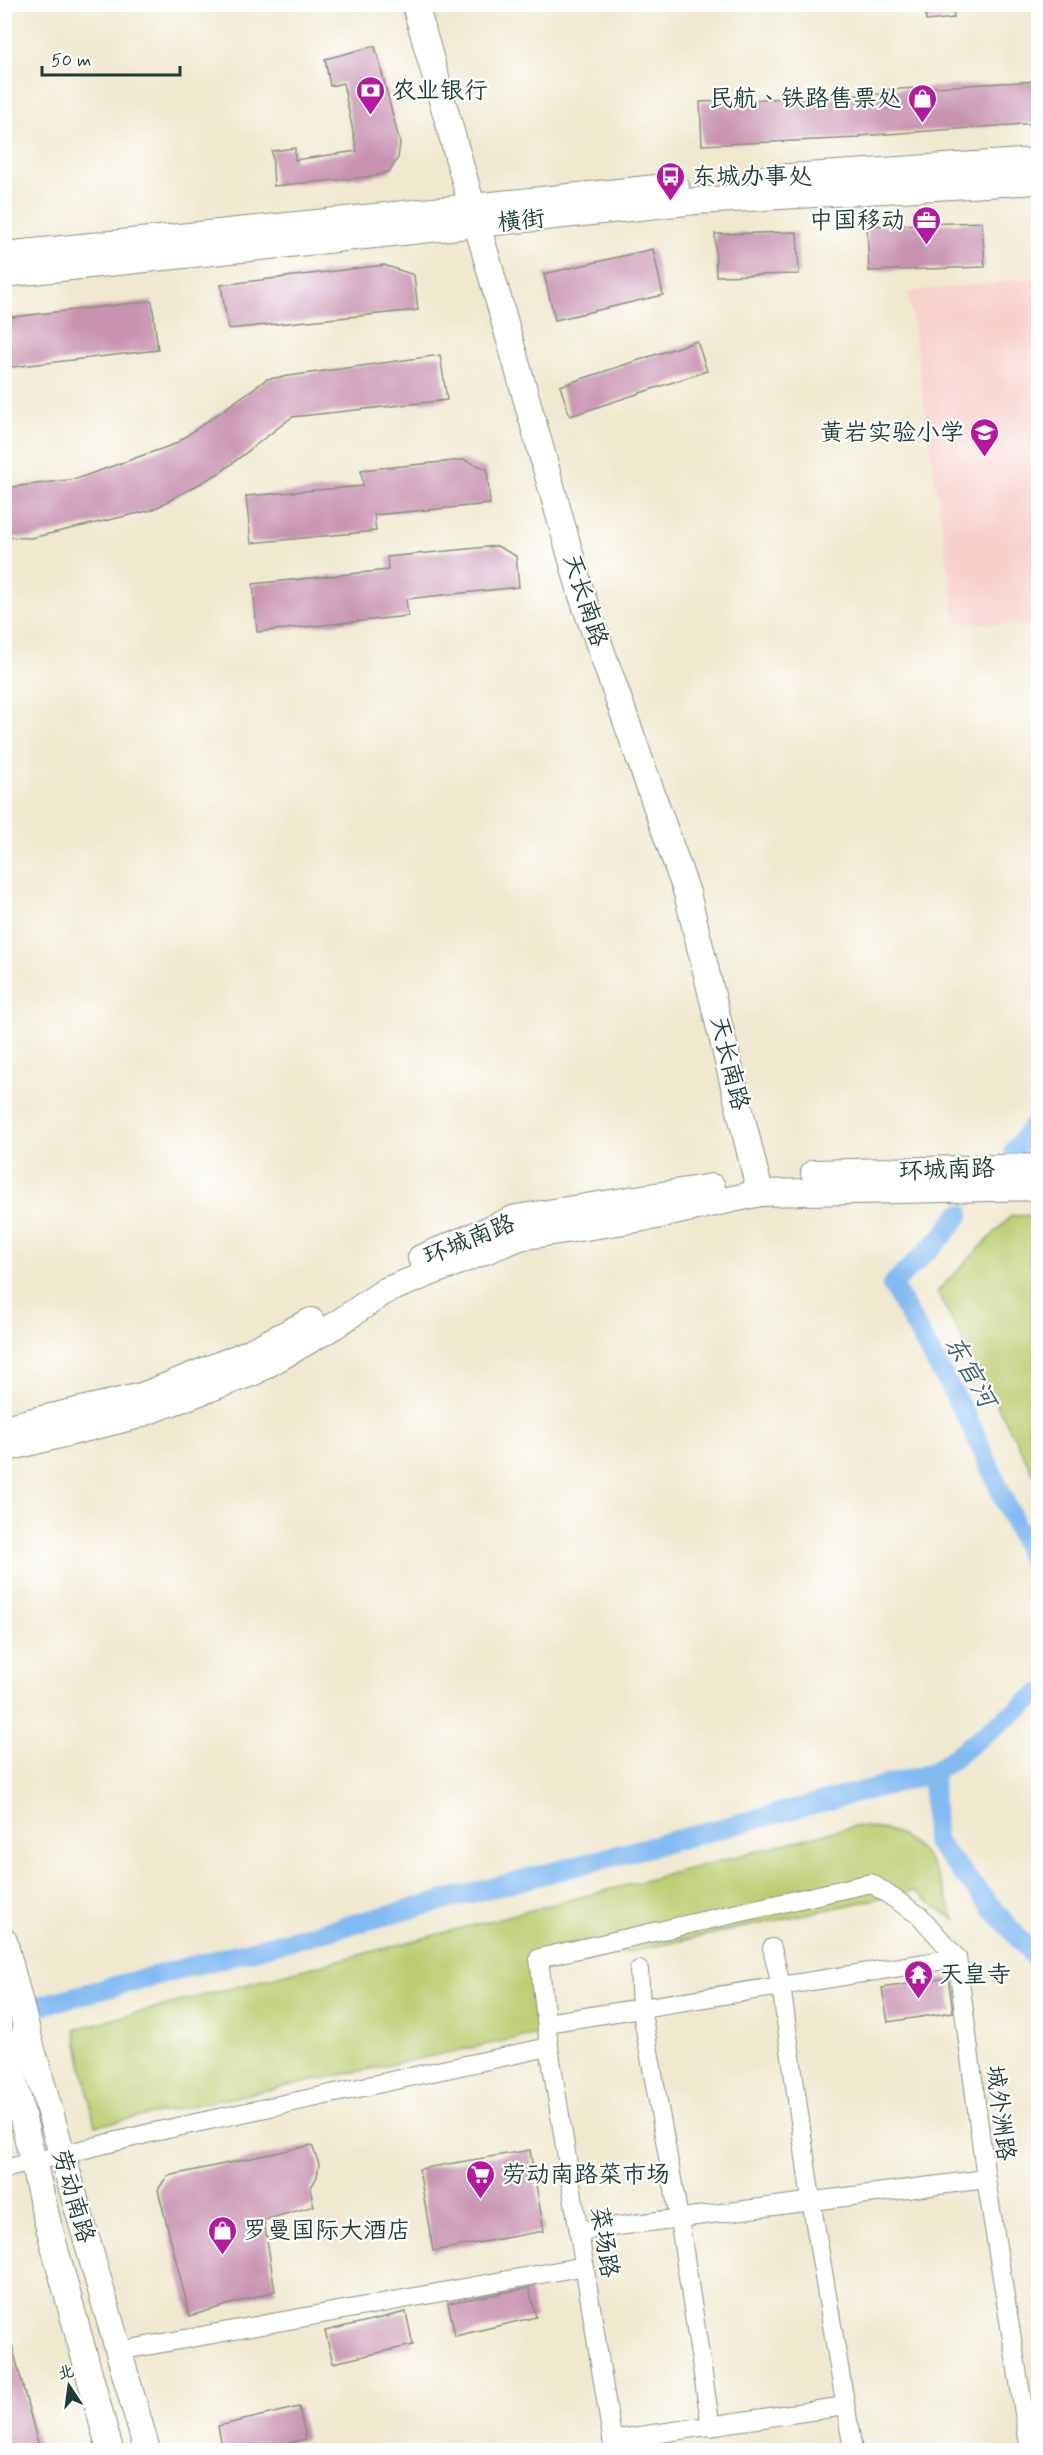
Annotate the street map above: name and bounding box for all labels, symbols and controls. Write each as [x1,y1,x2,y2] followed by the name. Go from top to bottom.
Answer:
[42,39,180,77] scale bar
[51,49,91,73] text: 50 m
[355,74,387,116] bank icon: 农业银行
[392,76,488,107] place label: 农业银行
[906,82,938,124] shop icon: 民航、铁路售票处
[709,84,901,115] place label: 民航、铁路售票处
[655,160,687,202] bus stop icon: 东城办事处
[692,162,812,193] place label: 东城办事处
[496,204,547,239] street label: 横街
[910,204,942,246] office icon: 中国移动
[809,206,905,237] place label: 中国移动
[969,416,1001,458] school or university icon: 黄岩实验小学
[820,418,964,449] place label: 黄岩实验小学
[555,550,614,651] street label: 天长南路
[702,1013,755,1114] street label: 天长南路
[899,1153,996,1188] street label: 环城南路
[419,1208,520,1273] street label: 环城南路
[935,1330,1005,1418] water label: 东官河
[902,1958,934,2000] temple icon: 天皇寺
[939,1960,1011,1991] place label: 天皇寺
[978,2064,1021,2163] street label: 城外洲路
[44,2146,101,2247] street label: 劳动南路
[465,2158,497,2200] supermarket icon: 劳动南路菜市场
[502,2160,670,2191] place label: 劳动南路菜市场
[583,2204,624,2280] street label: 菜场路
[206,2214,238,2256] shop icon: 罗曼国际大酒店
[243,2216,411,2247] place label: 罗曼国际大酒店
[39,2356,99,2416] north arrow
[56,2361,76,2385] text: 北

